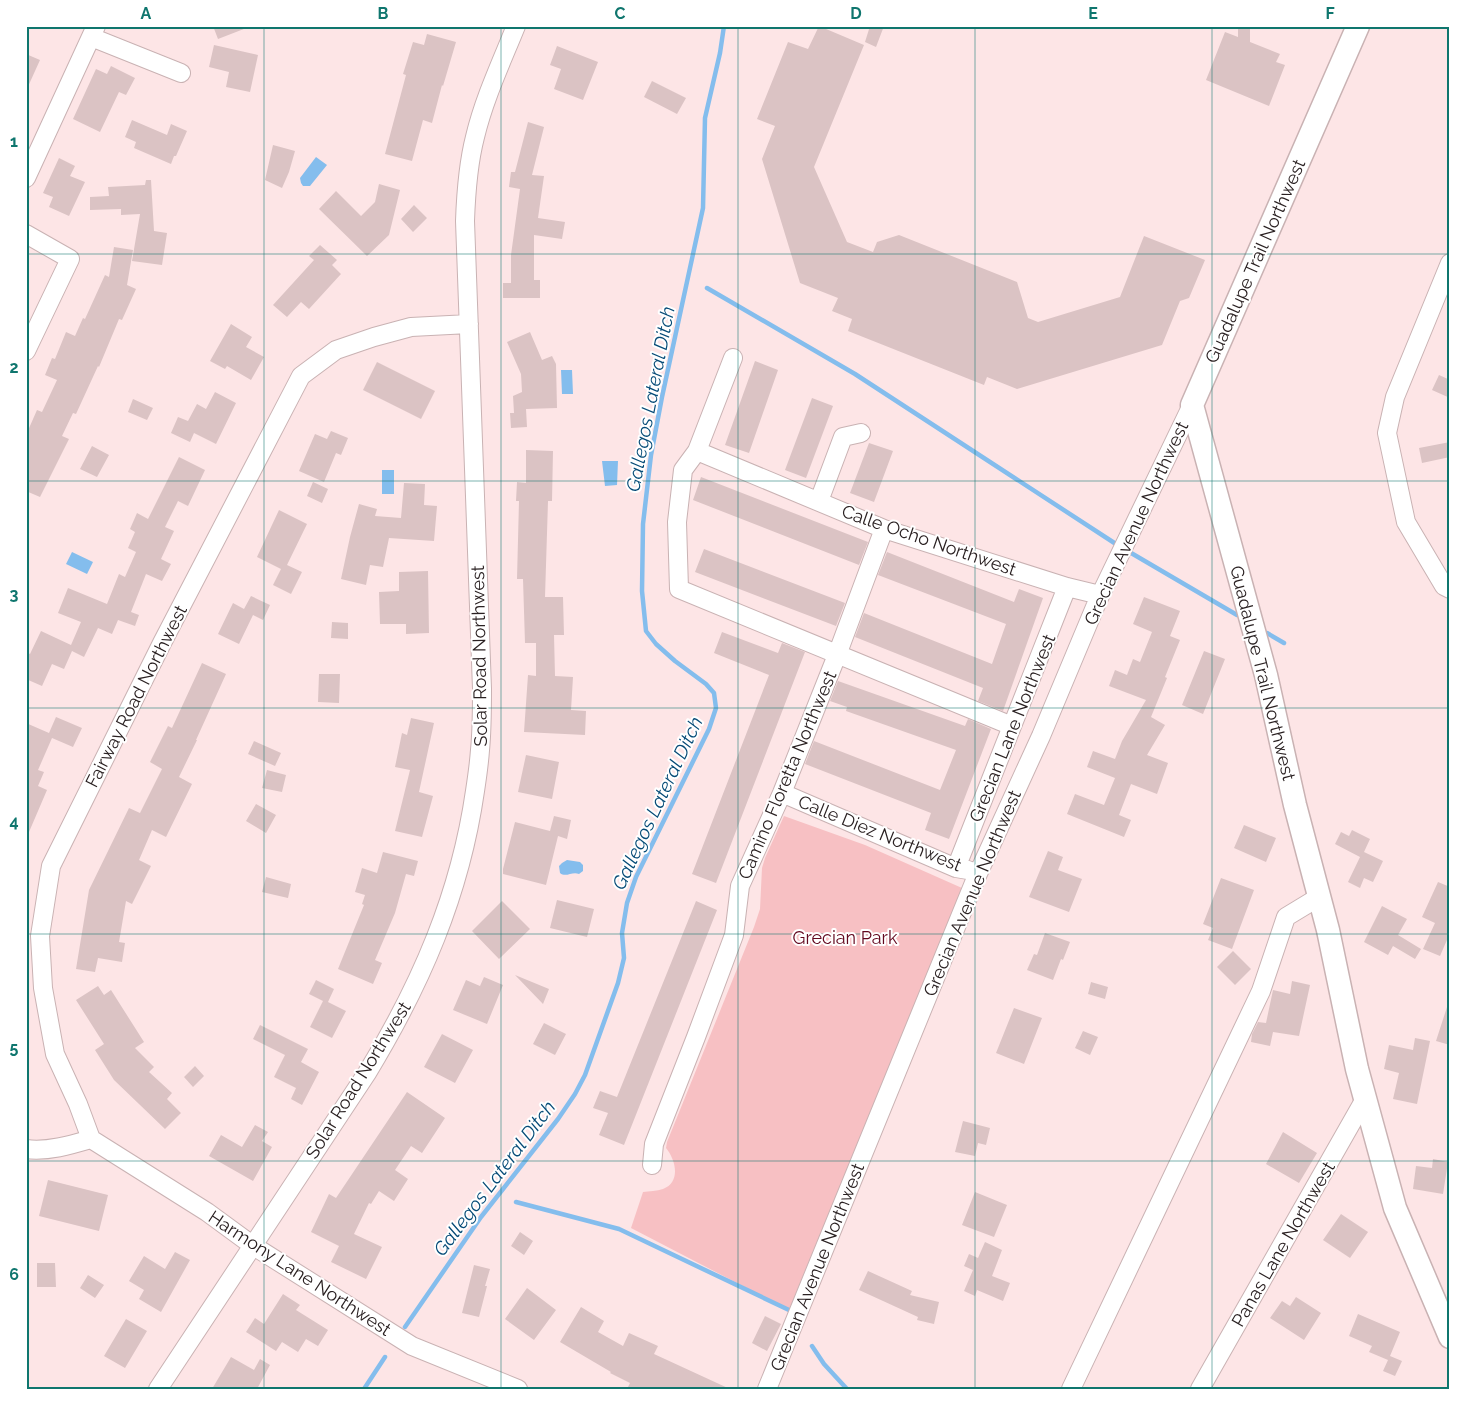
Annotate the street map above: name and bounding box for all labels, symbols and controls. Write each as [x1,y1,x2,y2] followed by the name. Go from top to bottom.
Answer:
[141,4,152,23] text: A
[378,4,389,23] text: B
[615,4,626,23] text: C
[850,4,862,23] text: D
[1088,4,1098,23] text: E
[1325,4,1335,23] text: F
[10,132,18,151] text: 1
[1201,156,1309,366] street label: Guadalupe Trail Northwest
[621,304,679,494] water label: Gallegos Lateral Ditch
[9,358,19,377] text: 2
[1080,418,1192,628] street label: Grecian Avenue Northwest
[839,500,1019,580] street label: Calle Ocho Northwest
[1226,563,1300,783] street label: Guadalupe Trail Northwest
[467,565,491,747] street label: Solar Road Northwest
[10,585,19,604] text: 3
[81,601,191,791] street label: Fairway Road Northwest
[965,631,1059,825] street label: Grecian Lane Northwest
[734,668,840,882] street label: Camino Floretta Northwest
[607,713,707,893] water label: Gallegos Lateral Ditch
[919,787,1025,999] street label: Grecian Avenue Northwest
[795,791,965,875] street label: Calle Diez Northwest
[9,812,19,831] text: 4
[793,927,898,948] park label: Grecian Park
[301,998,415,1162] street label: Solar Road Northwest
[10,1038,19,1057] text: 5
[429,1096,559,1260] water label: Gallegos Lateral Ditch
[1227,1158,1339,1330] street label: Panas Lane Northwest
[766,1160,868,1374] street label: Grecian Avenue Northwest
[205,1206,395,1340] street label: Harmony Lane Northwest
[9,1265,19,1284] text: 6

